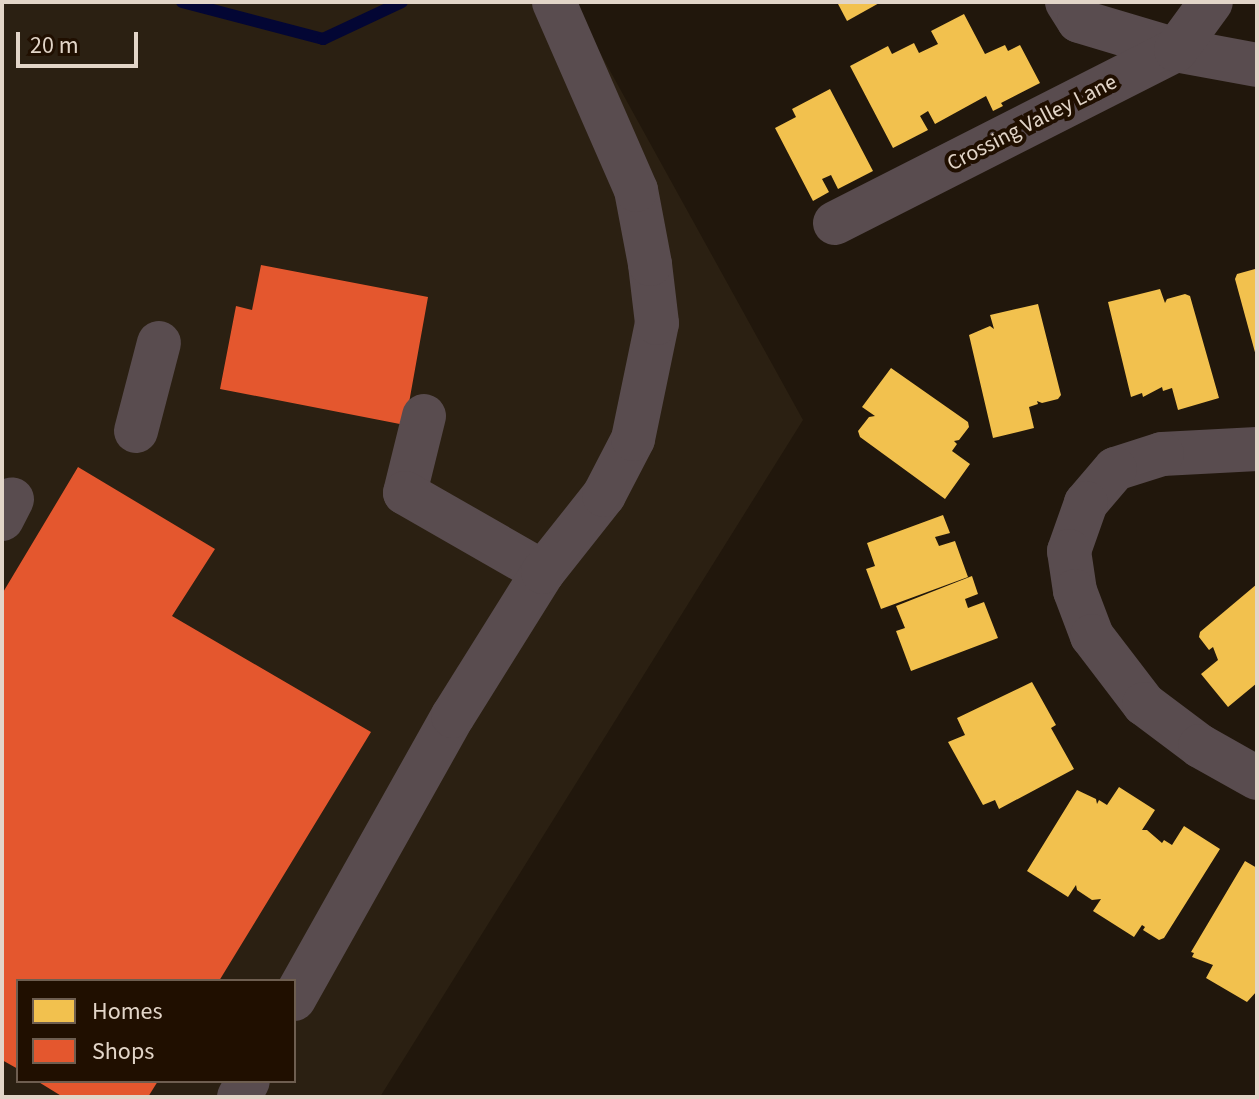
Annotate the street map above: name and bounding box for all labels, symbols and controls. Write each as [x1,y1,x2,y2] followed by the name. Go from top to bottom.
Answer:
[20,16,142,66] scale bar
[30,28,79,63] text: 20 m
[943,69,1121,177] street label: Crossing Valley Lane
[16,979,296,1083] legend
[92,994,163,1029] text: Homes
[92,1034,154,1069] text: Shops

